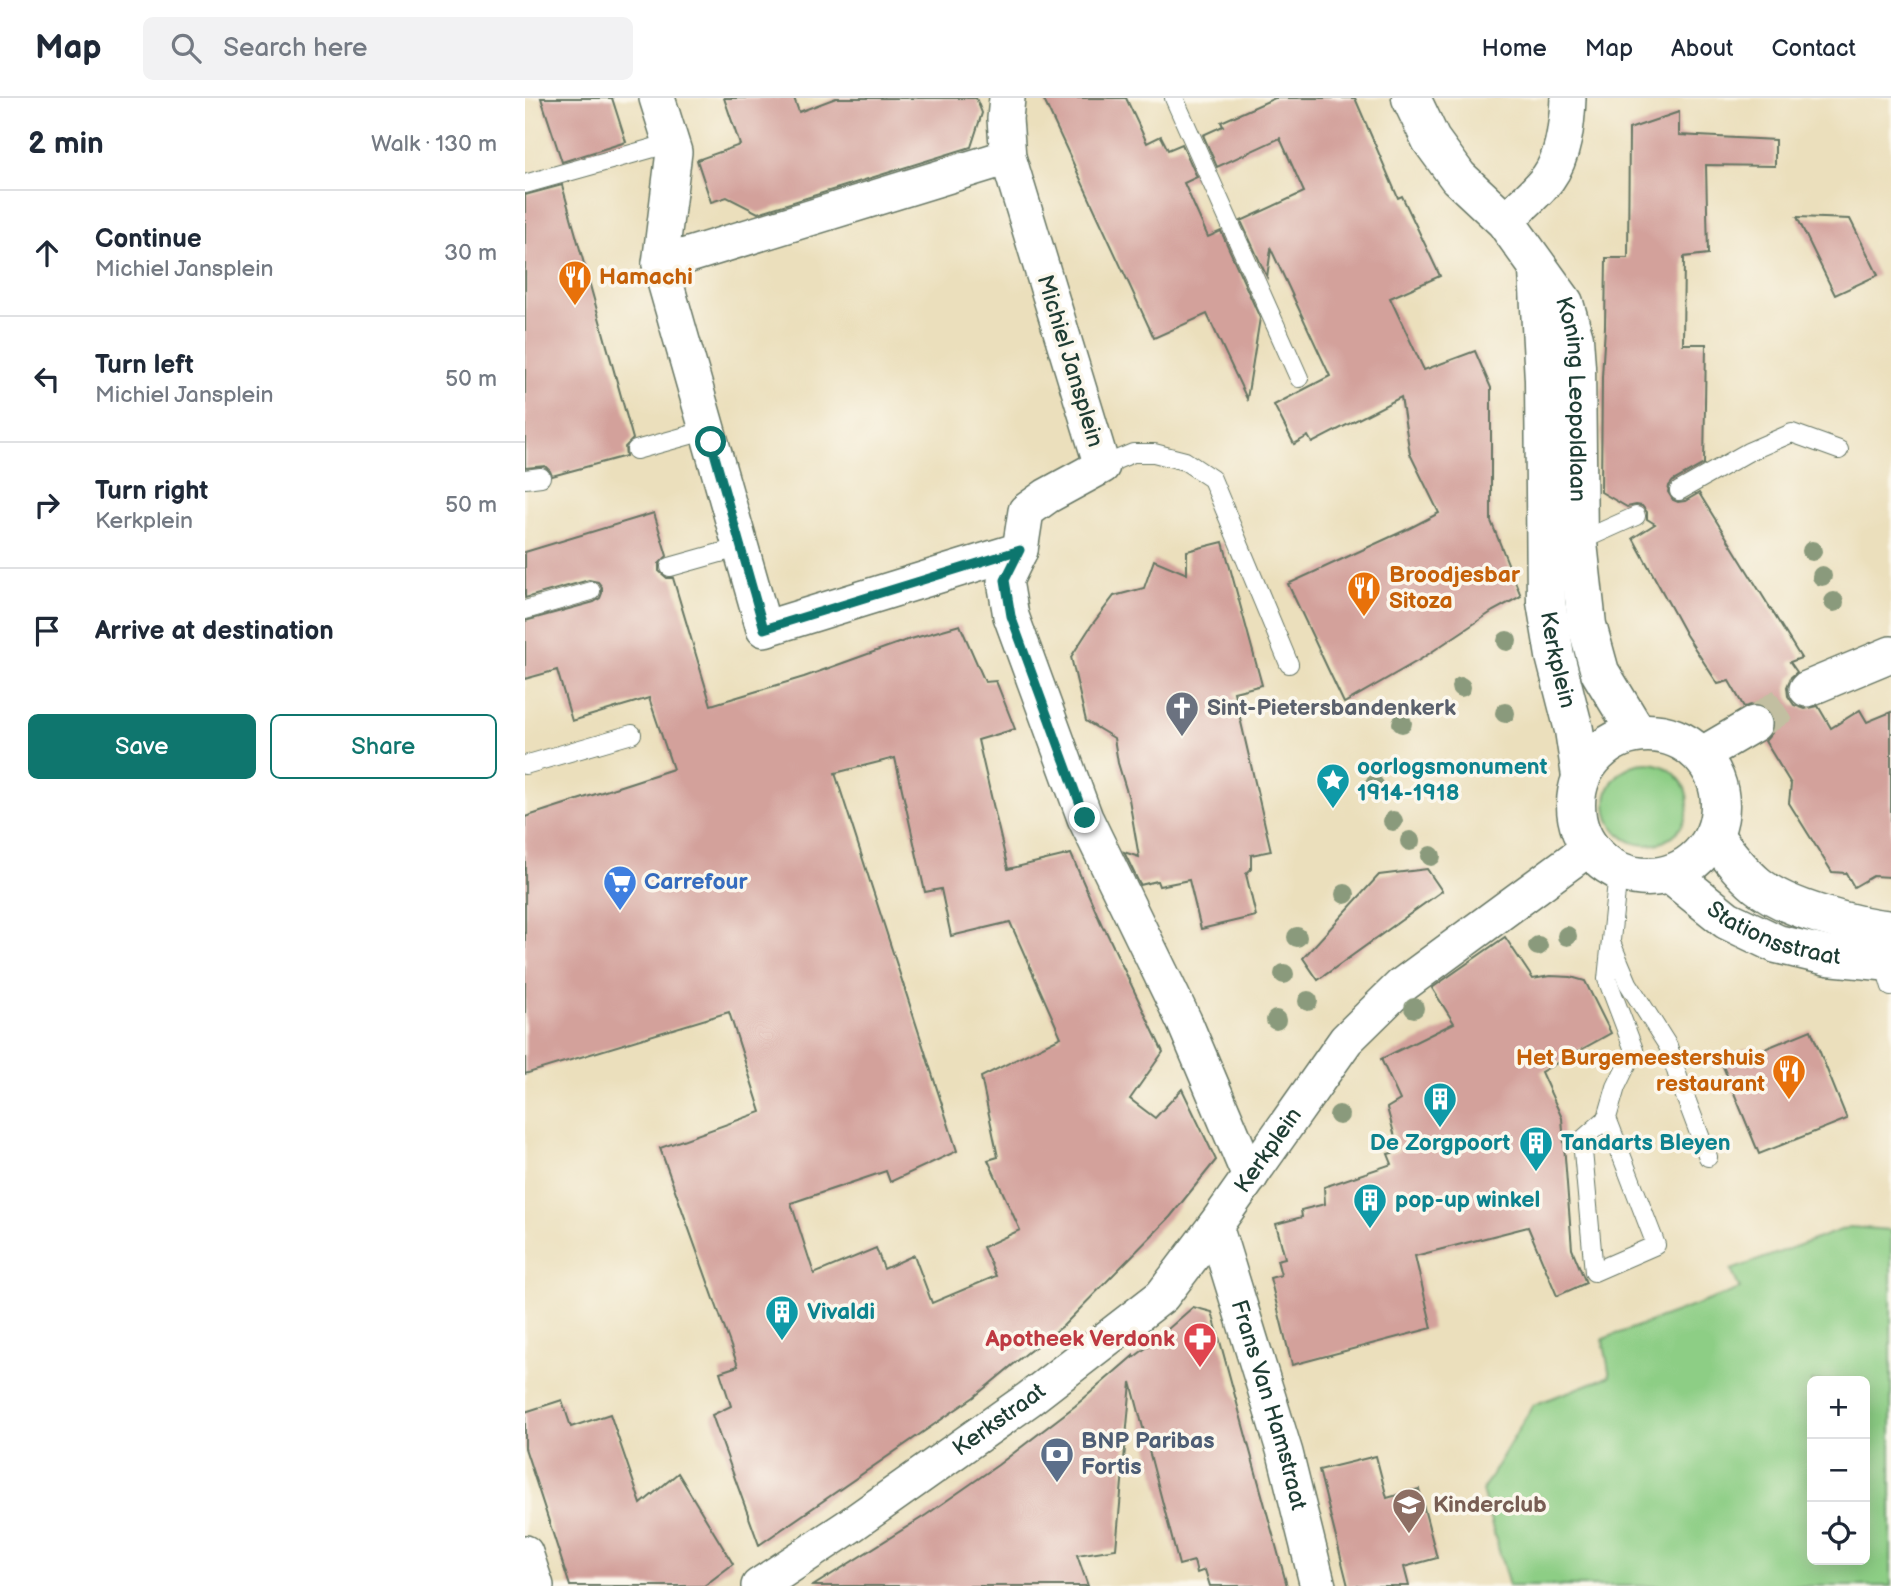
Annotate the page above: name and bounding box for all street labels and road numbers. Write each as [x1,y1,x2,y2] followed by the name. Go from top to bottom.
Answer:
[1031,272,1109,450] street label: Michiel Jansplein
[1549,293,1592,502] street label: Koning Leopoldlaan
[1534,609,1582,711] street label: Kerkplein
[1701,895,1842,971] street label: Stationsstraat
[1229,1102,1308,1199] street label: Kerkplein
[1225,1297,1313,1513] street label: Frans Van Hamstraat
[947,1377,1051,1462] street label: Kerkstraat

